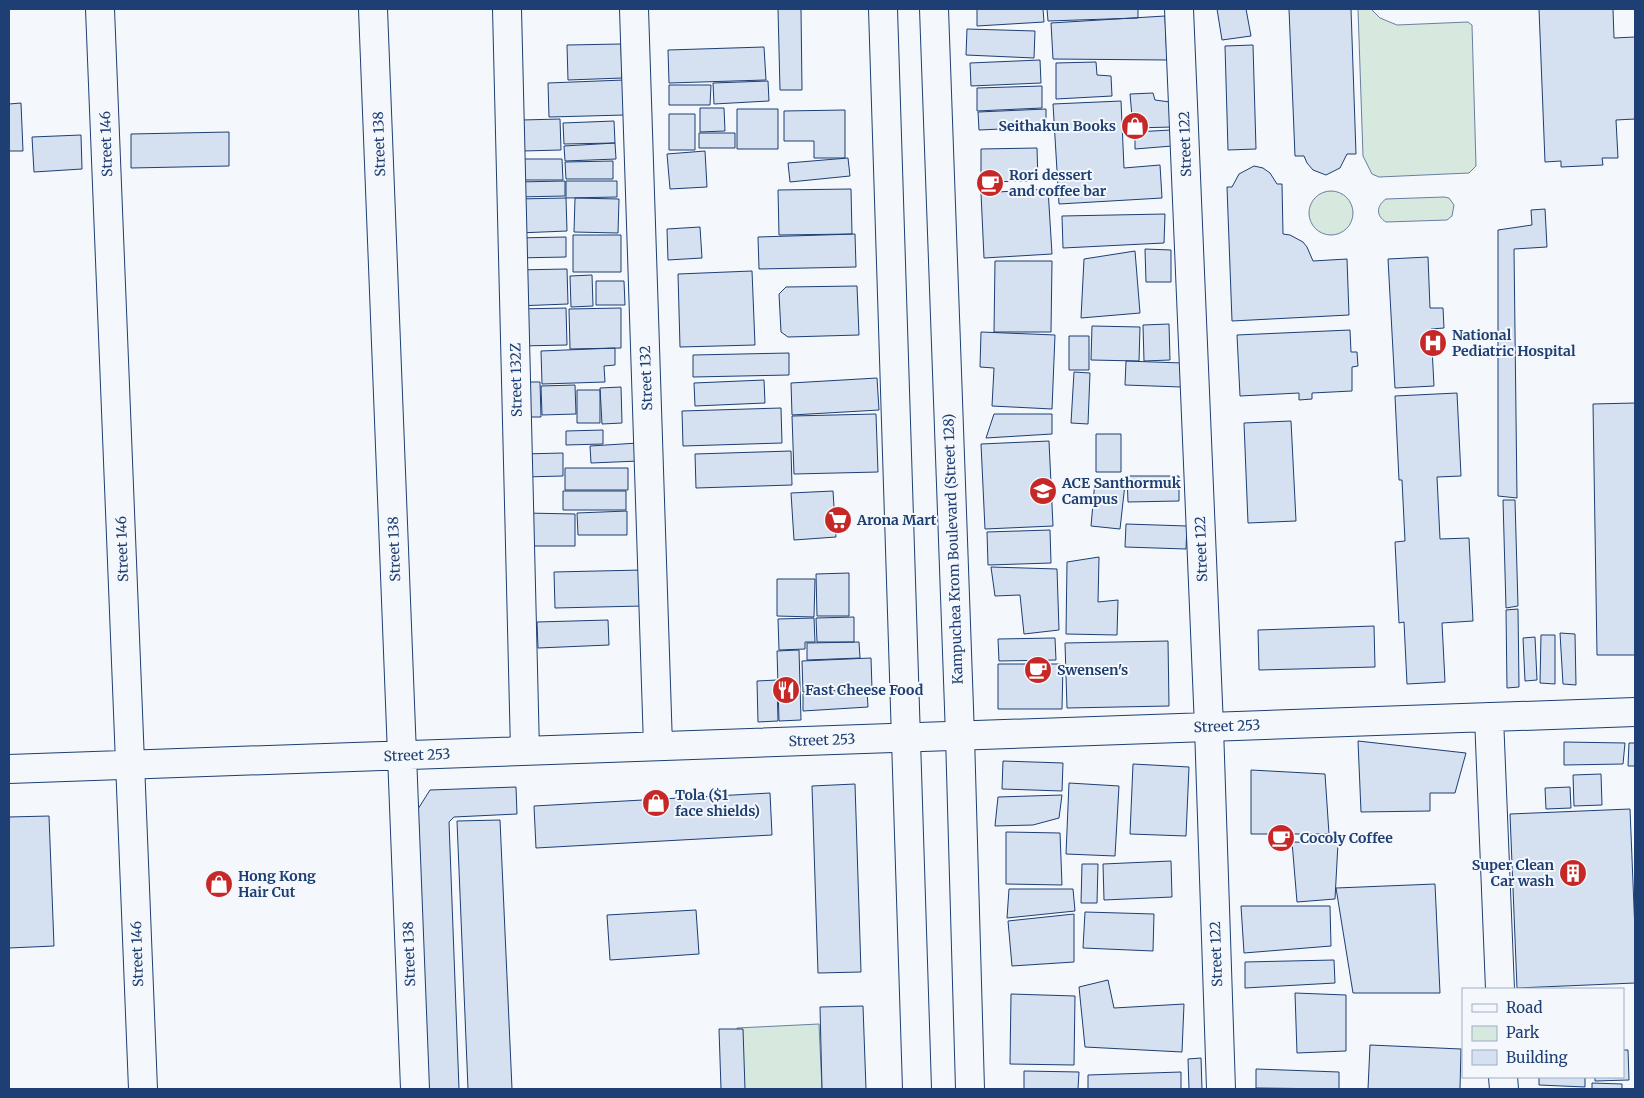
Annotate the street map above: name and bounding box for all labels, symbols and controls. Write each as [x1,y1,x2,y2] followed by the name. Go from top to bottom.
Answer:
[96,111,116,177] street label: Street 146
[369,111,389,177] street label: Street 138
[1120,111,1150,141] shop icon: Seithakun Books
[1175,111,1195,177] street label: Street 122
[998,117,1116,135] place label: Seithakun Books
[1009,166,1107,200] place label: Rori dessert and coffee bar
[975,168,1005,198] cafe icon: Rori dessert and coffee bar
[1452,326,1576,360] place label: National Pediatric Hospital
[1418,328,1448,358] hospital icon: National Pediatric Hospital
[506,343,526,417] street label: Street 132Z
[636,345,656,411] street label: Street 132
[939,413,967,685] street label: Kampuchea Krom Boulevard (Street 128)
[1061,474,1182,508] place label: ACE Santhormuk Campus
[1028,476,1058,506] school or university icon: ACE Santhormuk Campus
[823,505,853,535] supermarket icon: Arona Mart
[856,511,937,529] place label: Arona Mart
[112,516,132,582] street label: Street 146
[384,516,404,582] street label: Street 138
[1191,516,1211,582] street label: Street 122
[1023,655,1053,685] cafe icon: Swensen's
[1057,661,1128,679] place label: Swensen's
[771,675,801,705] restaurant icon: Fast Cheese Food
[805,681,924,699] place label: Fast Cheese Food
[1193,716,1261,736] street label: Street 253
[788,730,856,750] street label: Street 253
[383,745,451,765] street label: Street 253
[675,786,760,820] place label: Tola ($1 face shields)
[641,788,671,818] shop icon: Tola ($1 face shields)
[1266,823,1296,853] cafe icon: Cocoly Coffee
[1300,829,1393,847] place label: Cocoly Coffee
[1472,856,1555,890] place label: Super Clean Car wash
[1558,858,1588,888] building icon: Super Clean Car wash
[238,867,316,901] place label: Hong Kong Hair Cut
[204,869,234,899] shop icon: Hong Kong Hair Cut
[127,921,147,987] street label: Street 146
[399,921,419,987] street label: Street 138
[1206,921,1226,987] street label: Street 122
[1462,988,1624,1078] legend
[1506,998,1542,1017] text: Road
[1506,1023,1540,1042] text: Park
[1506,1048,1568,1067] text: Building

